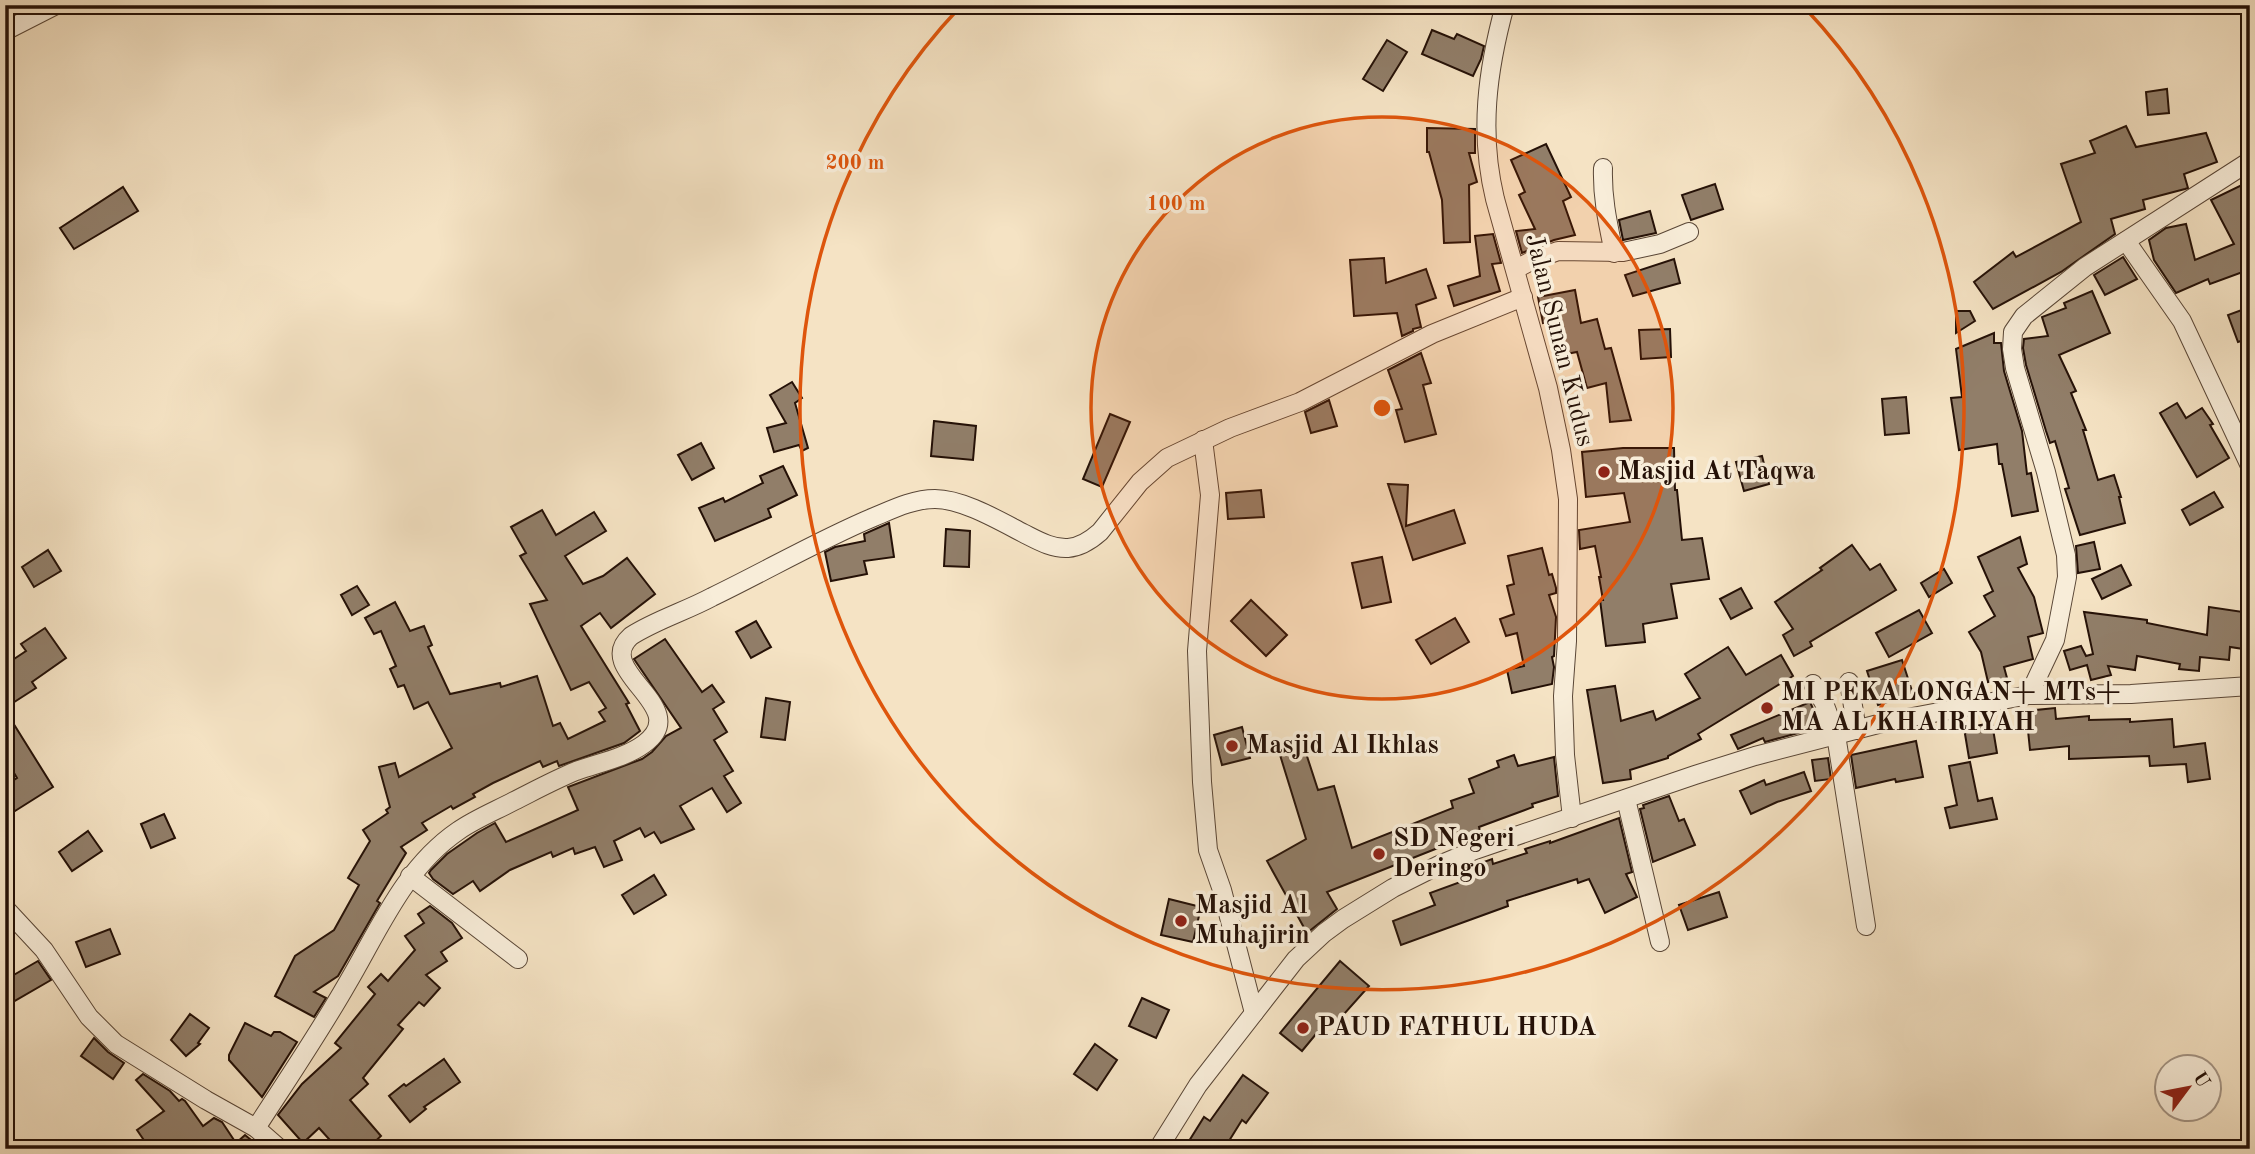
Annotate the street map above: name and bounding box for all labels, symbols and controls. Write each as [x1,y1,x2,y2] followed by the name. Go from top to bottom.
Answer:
[825,153,885,174] text: 200 m
[1146,194,1206,215] text: 100 m
[1520,231,1598,449] street label: Jalan Sunan Kudus
[1370,396,1394,420] centre of rings
[1618,459,1816,485] place label: Masjid At Taqwa
[1596,464,1612,480] marker: Masjid At Taqwa
[1781,680,2120,736] place label: MI PEKALONGAN+ MTs+ MA AL KHAIRIYAH
[1759,700,1775,716] marker: MI PEKALONGAN+ MTs+ MA AL KHAIRIYAH
[1246,733,1439,759] place label: Masjid Al Ikhlas
[1224,738,1240,754] marker: Masjid Al Ikhlas
[1393,826,1515,882] place label: SD Negeri Deringo
[1371,846,1387,862] marker: SD Negeri Deringo
[1195,893,1310,949] place label: Masjid Al Muhajirin
[1173,913,1189,929] marker: Masjid Al Muhajirin
[1317,1015,1597,1041] place label: PAUD FATHUL HUDA
[1295,1020,1311,1036] marker: PAUD FATHUL HUDA
[2154,1052,2224,1122] north arrow
[2188,1069,2212,1092] text: U

